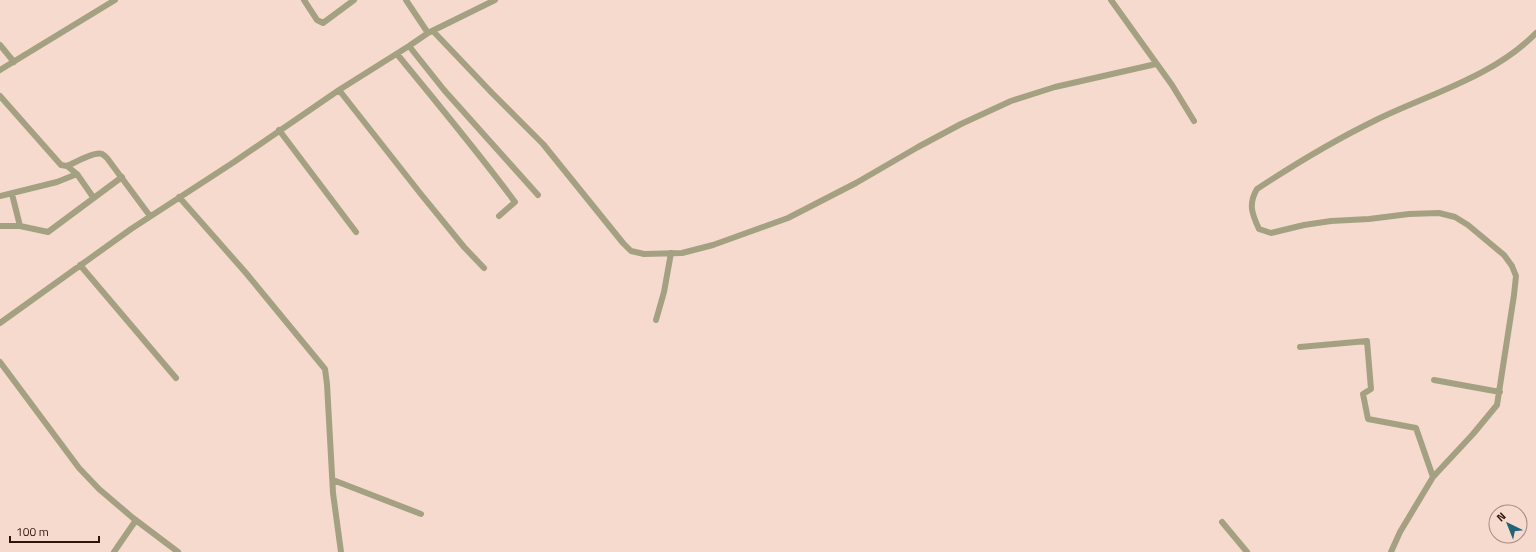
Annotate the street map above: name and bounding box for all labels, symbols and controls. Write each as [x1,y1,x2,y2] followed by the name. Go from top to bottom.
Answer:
[1488,504,1528,544] north arrow
[1493,508,1509,525] text: N
[10,518,99,544] scale bar
[16,522,49,541] text: 100 m

